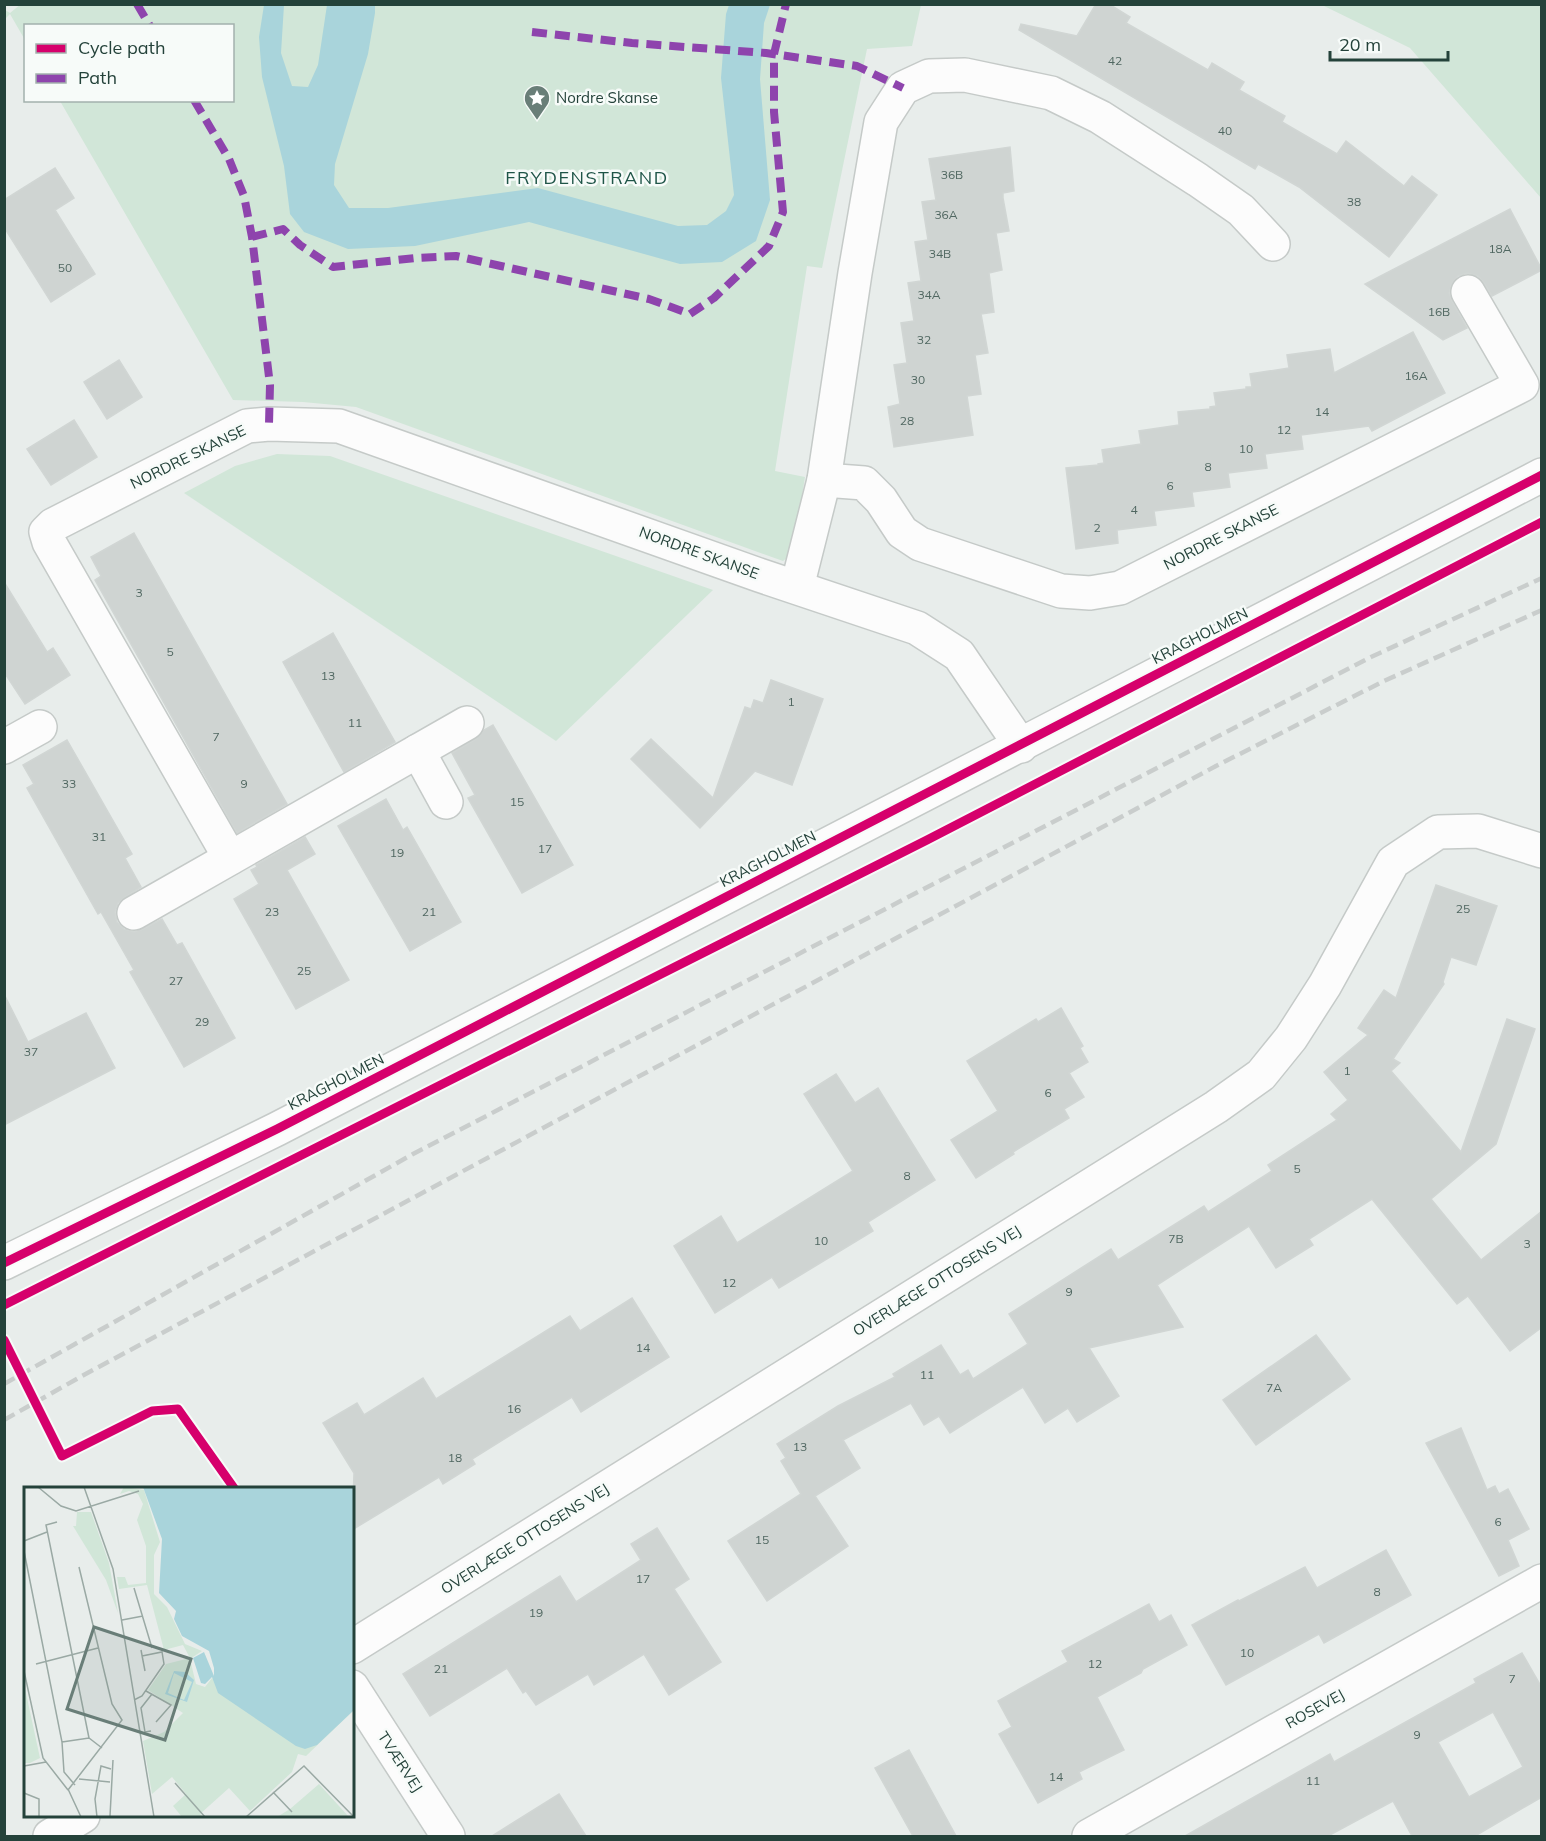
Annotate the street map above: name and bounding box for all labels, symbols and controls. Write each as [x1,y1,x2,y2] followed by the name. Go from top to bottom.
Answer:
[24,24,234,102] legend
[1330,24,1448,62] scale bar
[1339,33,1381,56] text: 20 m
[78,36,165,59] text: Cycle path
[1108,53,1122,68] house number: 42
[78,66,117,89] text: Path
[522,83,552,121] place icon: Nordre Skanse
[556,88,658,107] place label: Nordre Skanse
[1218,123,1232,138] house number: 40
[505,166,669,189] district label: FRYDENSTRAND
[941,167,963,182] house number: 36B
[1347,194,1361,209] house number: 38
[934,207,958,222] house number: 36A
[1488,241,1512,256] house number: 18A
[929,246,951,261] house number: 34B
[58,260,72,275] house number: 50
[917,287,941,302] house number: 34A
[1428,304,1450,319] house number: 16B
[917,332,931,347] house number: 32
[1404,368,1428,383] house number: 16A
[911,372,925,387] house number: 30
[1315,404,1329,419] house number: 14
[900,413,914,428] house number: 28
[127,420,249,493] street label: NORDRE SKANSE
[1277,422,1291,437] house number: 12
[1239,441,1253,456] house number: 10
[1204,459,1212,474] house number: 8
[1166,478,1174,493] house number: 6
[1160,499,1282,574] street label: NORDRE SKANSE
[1130,502,1138,517] house number: 4
[1093,520,1101,535] house number: 2
[637,522,762,583] street label: NORDRE SKANSE
[135,585,143,600] house number: 3
[1148,603,1251,668] street label: KRAGHOLMEN
[166,644,174,659] house number: 5
[321,668,335,683] house number: 13
[787,694,795,709] house number: 1
[348,715,362,730] house number: 11
[212,729,220,744] house number: 7
[62,776,76,791] house number: 33
[240,776,248,791] house number: 9
[510,794,524,809] house number: 15
[716,826,819,891] street label: KRAGHOLMEN
[92,829,106,844] house number: 31
[538,841,552,856] house number: 17
[390,845,404,860] house number: 19
[1456,901,1470,916] house number: 25
[265,904,279,919] house number: 23
[422,904,436,919] house number: 21
[297,963,311,978] house number: 25
[169,973,183,988] house number: 27
[195,1014,209,1029] house number: 29
[24,1044,38,1059] house number: 37
[284,1049,387,1114] street label: KRAGHOLMEN
[1343,1063,1351,1078] house number: 1
[1044,1085,1052,1100] house number: 6
[1293,1161,1301,1176] house number: 5
[903,1168,911,1183] house number: 8
[849,1221,1024,1340] street label: OVERLÆGE OTTOSENS VEJ
[1168,1231,1184,1246] house number: 7B
[814,1233,828,1248] house number: 10
[1523,1236,1531,1251] house number: 3
[722,1275,736,1290] house number: 12
[1065,1284,1073,1299] house number: 9
[636,1340,650,1355] house number: 14
[920,1367,934,1382] house number: 11
[1266,1380,1282,1395] house number: 7A
[507,1401,521,1416] house number: 16
[793,1439,807,1454] house number: 13
[448,1450,462,1465] house number: 18
[437,1479,612,1598] street label: OVERLÆGE OTTOSENS VEJ
[24,1487,354,1817] inset map
[1494,1514,1502,1529] house number: 6
[755,1532,769,1547] house number: 15
[636,1571,650,1586] house number: 17
[1373,1584,1381,1599] house number: 8
[529,1605,543,1620] house number: 19
[1240,1645,1254,1660] house number: 10
[1088,1656,1102,1671] house number: 12
[434,1661,448,1676] house number: 21
[1508,1671,1516,1686] house number: 7
[1282,1685,1347,1732] street label: ROSEVEJ
[1413,1727,1421,1742] house number: 9
[374,1728,427,1796] street label: TVÆRVEJ
[1049,1769,1063,1784] house number: 14
[1306,1773,1320,1788] house number: 11

